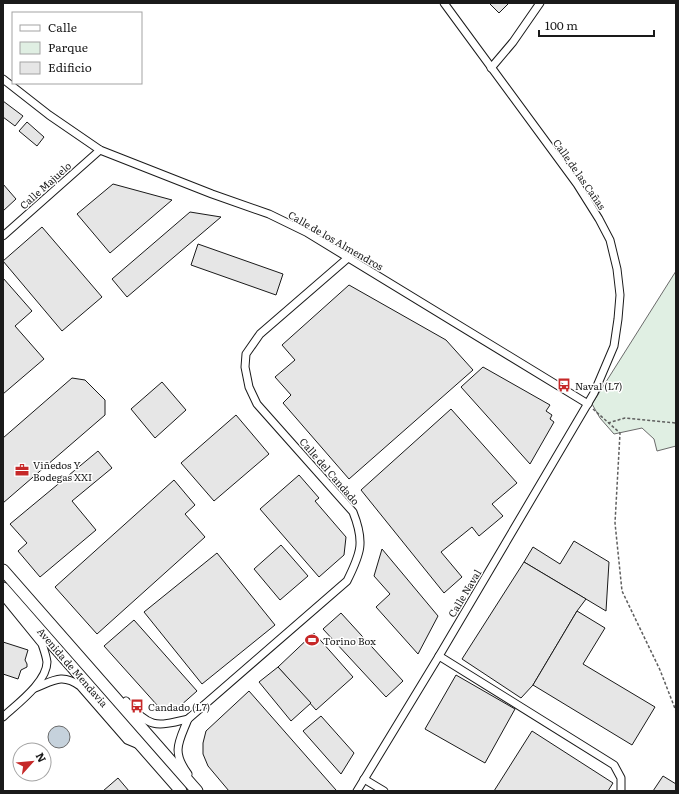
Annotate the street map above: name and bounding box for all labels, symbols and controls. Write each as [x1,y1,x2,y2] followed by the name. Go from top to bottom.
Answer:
[12,12,142,84] legend
[539,12,654,38] scale bar
[545,16,578,34] text: 100 m
[48,18,77,36] text: Calle
[48,38,88,56] text: Parque
[48,58,92,76] text: Edificio
[550,136,610,213] street label: Calle de las Cañas
[16,158,74,212] street label: Calle Majuelo
[286,207,387,274] street label: Calle de los Almendros
[556,377,572,393] bus stop icon: Naval (L7)
[575,378,622,393] place label: Naval (L7)
[297,434,363,508] street label: Calle del Candado
[33,457,92,484] place label: Viñedos Y Bodegas XXI
[14,462,30,478] office icon: Viñedos Y Bodegas XXI
[444,566,485,620] street label: Calle Naval
[34,624,112,711] street label: Avenida de Mendavia
[304,632,320,648] sports icon: Torino Box
[323,633,376,648] place label: Torino Box
[129,698,145,714] bus stop icon: Candado (L7)
[148,699,210,714] place label: Candado (L7)
[12,742,52,782] north arrow
[33,749,51,765] text: N

